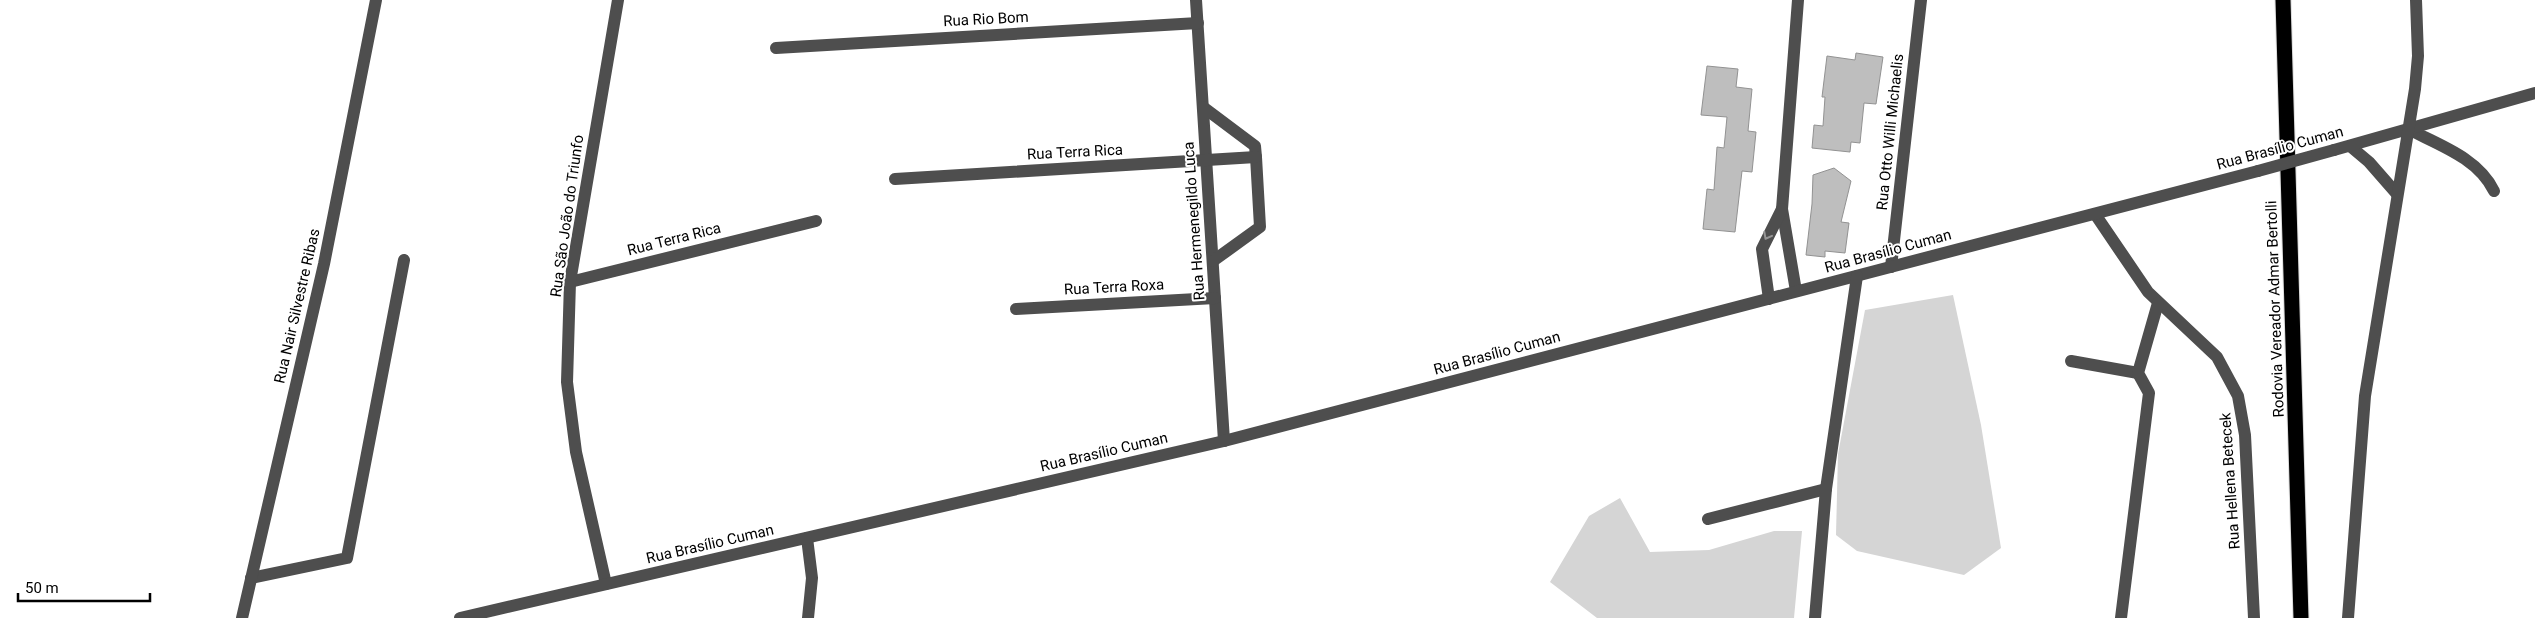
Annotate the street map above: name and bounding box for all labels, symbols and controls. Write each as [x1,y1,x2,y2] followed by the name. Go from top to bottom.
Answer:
[943,8,1029,30] street label: Rua Rio Bom
[1873,53,1907,211] street label: Rua Otto Willi Michaelis
[2215,122,2345,174] street label: Rua Brasílio Cuman
[547,134,587,298] street label: Rua São João do Triunfo
[1027,141,1123,163] street label: Rua Terra Rica
[1179,141,1209,301] street label: Rua Hermenegildo Luca
[2262,200,2288,418] street label: Rodovia Vereador Admar Bertolli
[625,219,723,259] street label: Rua Terra Rica
[1823,225,1953,277] street label: Rua Brasílio Cuman
[270,227,324,385] street label: Rua Nair Silvestre Ribas
[1763,231,1773,240] one-way arrow
[1063,275,1165,299] street label: Rua Terra Roxa
[1432,327,1562,379] street label: Rua Brasílio Cuman
[2216,412,2244,550] street label: Rua Hellena Betecek
[1038,429,1170,475] street label: Rua Brasílio Cuman
[644,521,776,567] street label: Rua Brasílio Cuman
[18,570,150,602] scale bar
[25,579,59,597] text: 50 m

